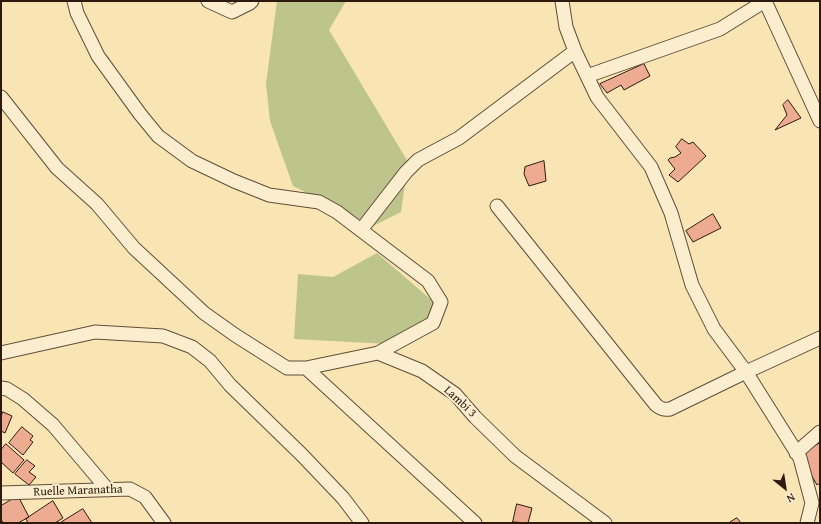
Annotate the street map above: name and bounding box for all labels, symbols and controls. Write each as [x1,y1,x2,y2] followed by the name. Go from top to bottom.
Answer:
[441,383,479,421] street label: Lambi 3
[765,468,805,508] north arrow
[33,482,123,500] street label: Ruelle Maranatha
[784,490,798,507] text: N

